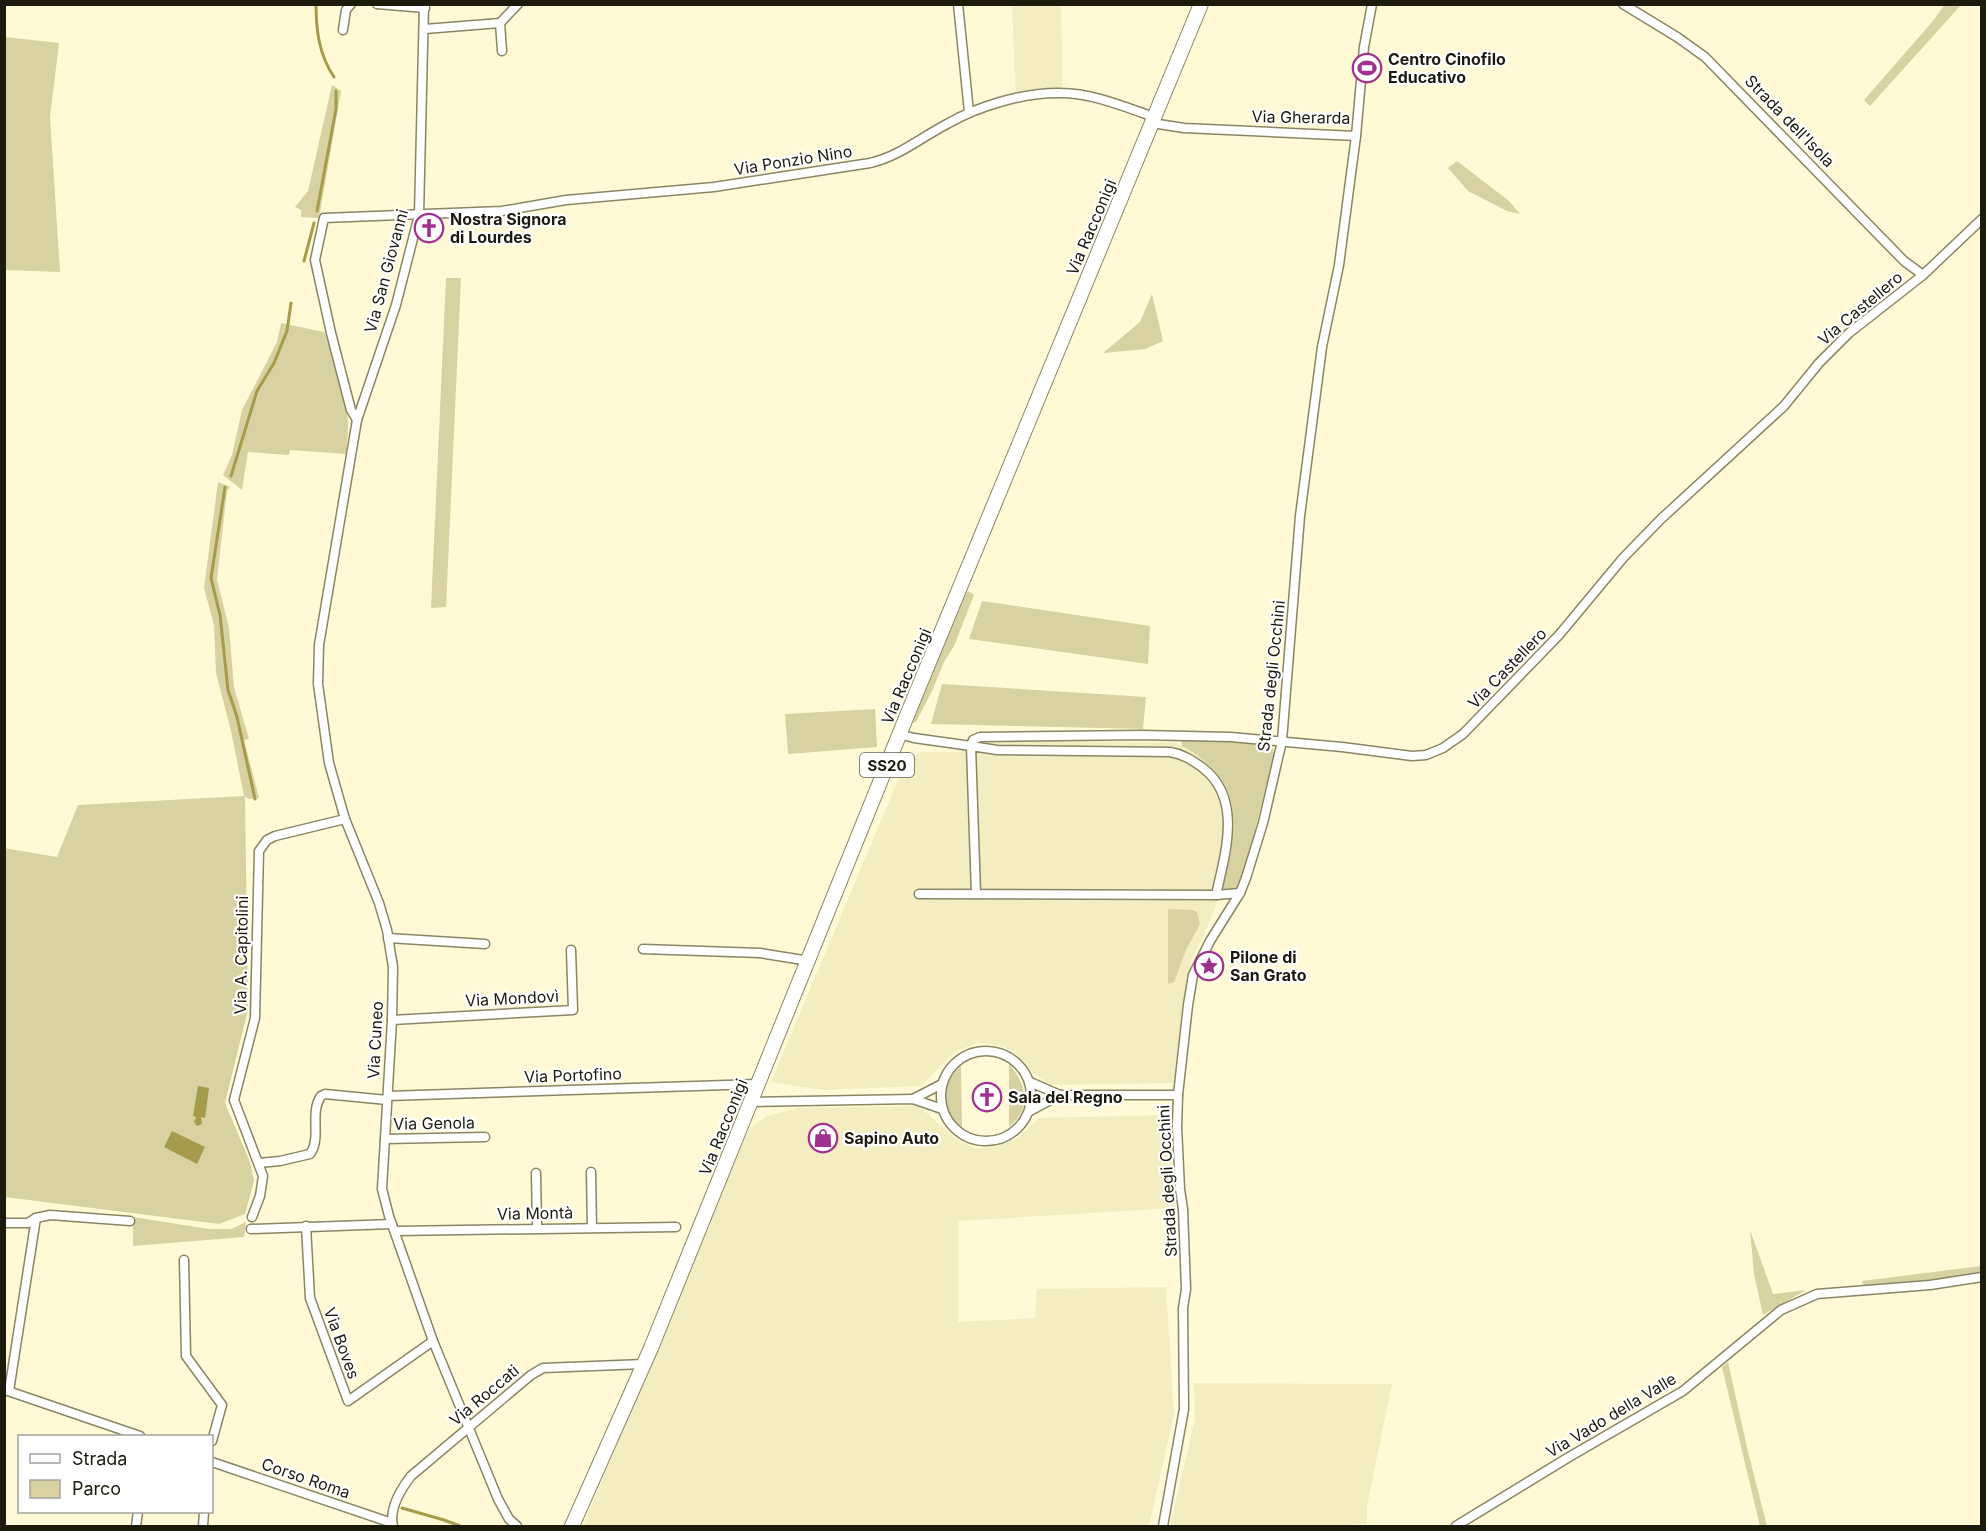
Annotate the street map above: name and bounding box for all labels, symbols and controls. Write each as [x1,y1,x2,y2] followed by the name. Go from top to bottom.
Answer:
[1388,49,1506,87] place label: Centro Cinofilo Educativo
[1351,52,1383,84] sports icon: Centro Cinofilo Educativo
[1741,71,1839,171] street label: Strada dell'Isola
[1251,106,1351,128] street label: Via Gherarda
[732,141,854,179] street label: Via Ponzio Nino
[1062,176,1120,278] street label: Via Racconigi
[360,207,412,335] street label: Via San Giovanni
[450,209,566,247] place label: Nostra Signora di Lourdes
[413,212,445,244] church icon: Nostra Signora di Lourdes
[1814,267,1906,349] street label: Via Castellero
[1253,599,1289,753] street label: Strada degli Occhini
[1464,624,1550,712] street label: Via Castellero
[877,625,935,727] street label: Via Racconigi
[860,753,914,777] road number: SS20
[230,896,252,1014] street label: Via A. Capitolini
[1230,947,1307,985] place label: Pilone di San Grato
[1193,950,1225,982] place icon: Pilone di San Grato
[465,986,559,1010] street label: Via Mondovì
[363,1001,387,1079] street label: Via Cuneo
[524,1063,622,1087] street label: Via Portofino
[695,1076,751,1178] street label: Via Racconigi
[971,1081,1003,1113] church icon: Sala del Regno
[1008,1087,1123,1107] place label: Sala del Regno
[1153,1105,1181,1257] street label: Strada degli Occhini
[393,1112,475,1134] street label: Via Genola
[807,1122,839,1154] shop icon: Sapino Auto
[844,1128,939,1148] place label: Sapino Auto
[497,1202,573,1224] street label: Via Montà
[320,1305,364,1381] street label: Via Boves
[445,1360,523,1430] street label: Via Roccati
[1542,1368,1680,1462] street label: Via Vado della Valle
[18,1435,213,1513] legend
[72,1448,127,1469] text: Strada
[259,1453,353,1503] street label: Corso Roma
[72,1478,121,1499] text: Parco

